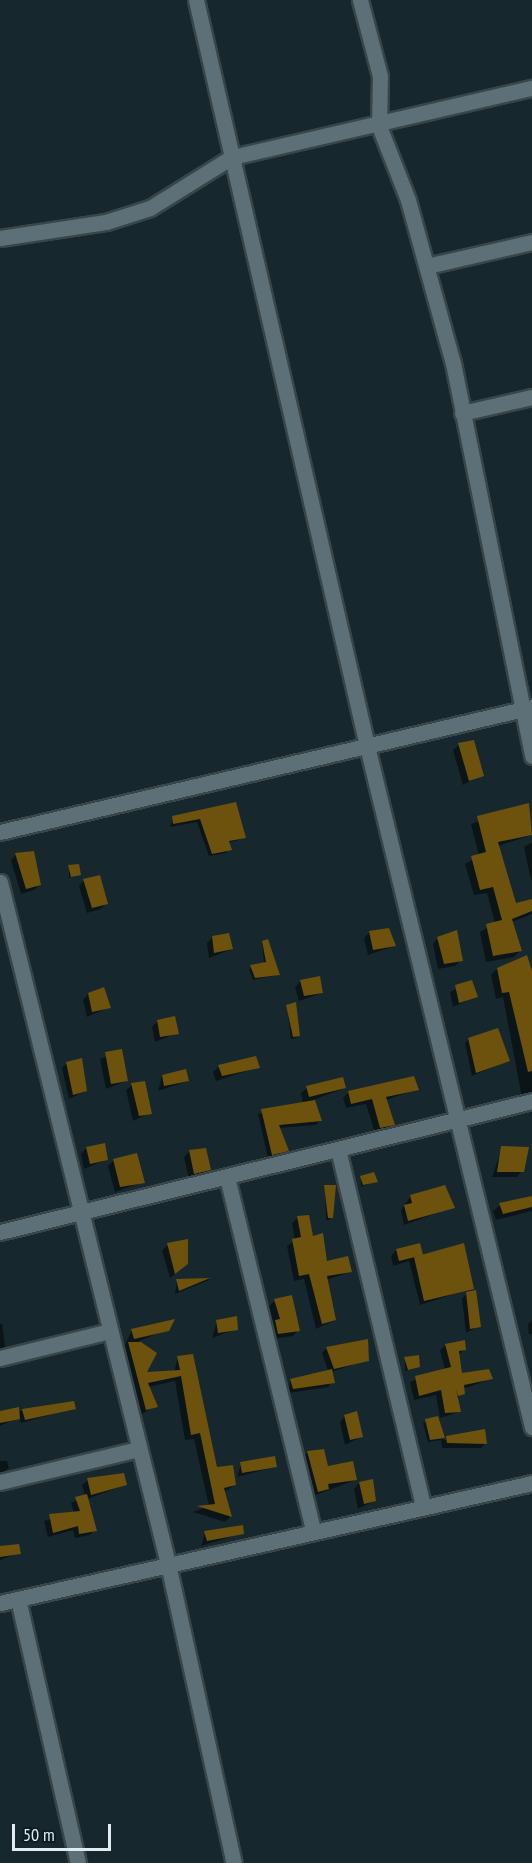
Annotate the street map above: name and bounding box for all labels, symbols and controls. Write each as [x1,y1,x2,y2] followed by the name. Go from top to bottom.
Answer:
[15,1812,114,1850] scale bar
[23,1823,55,1846] text: 50 m

